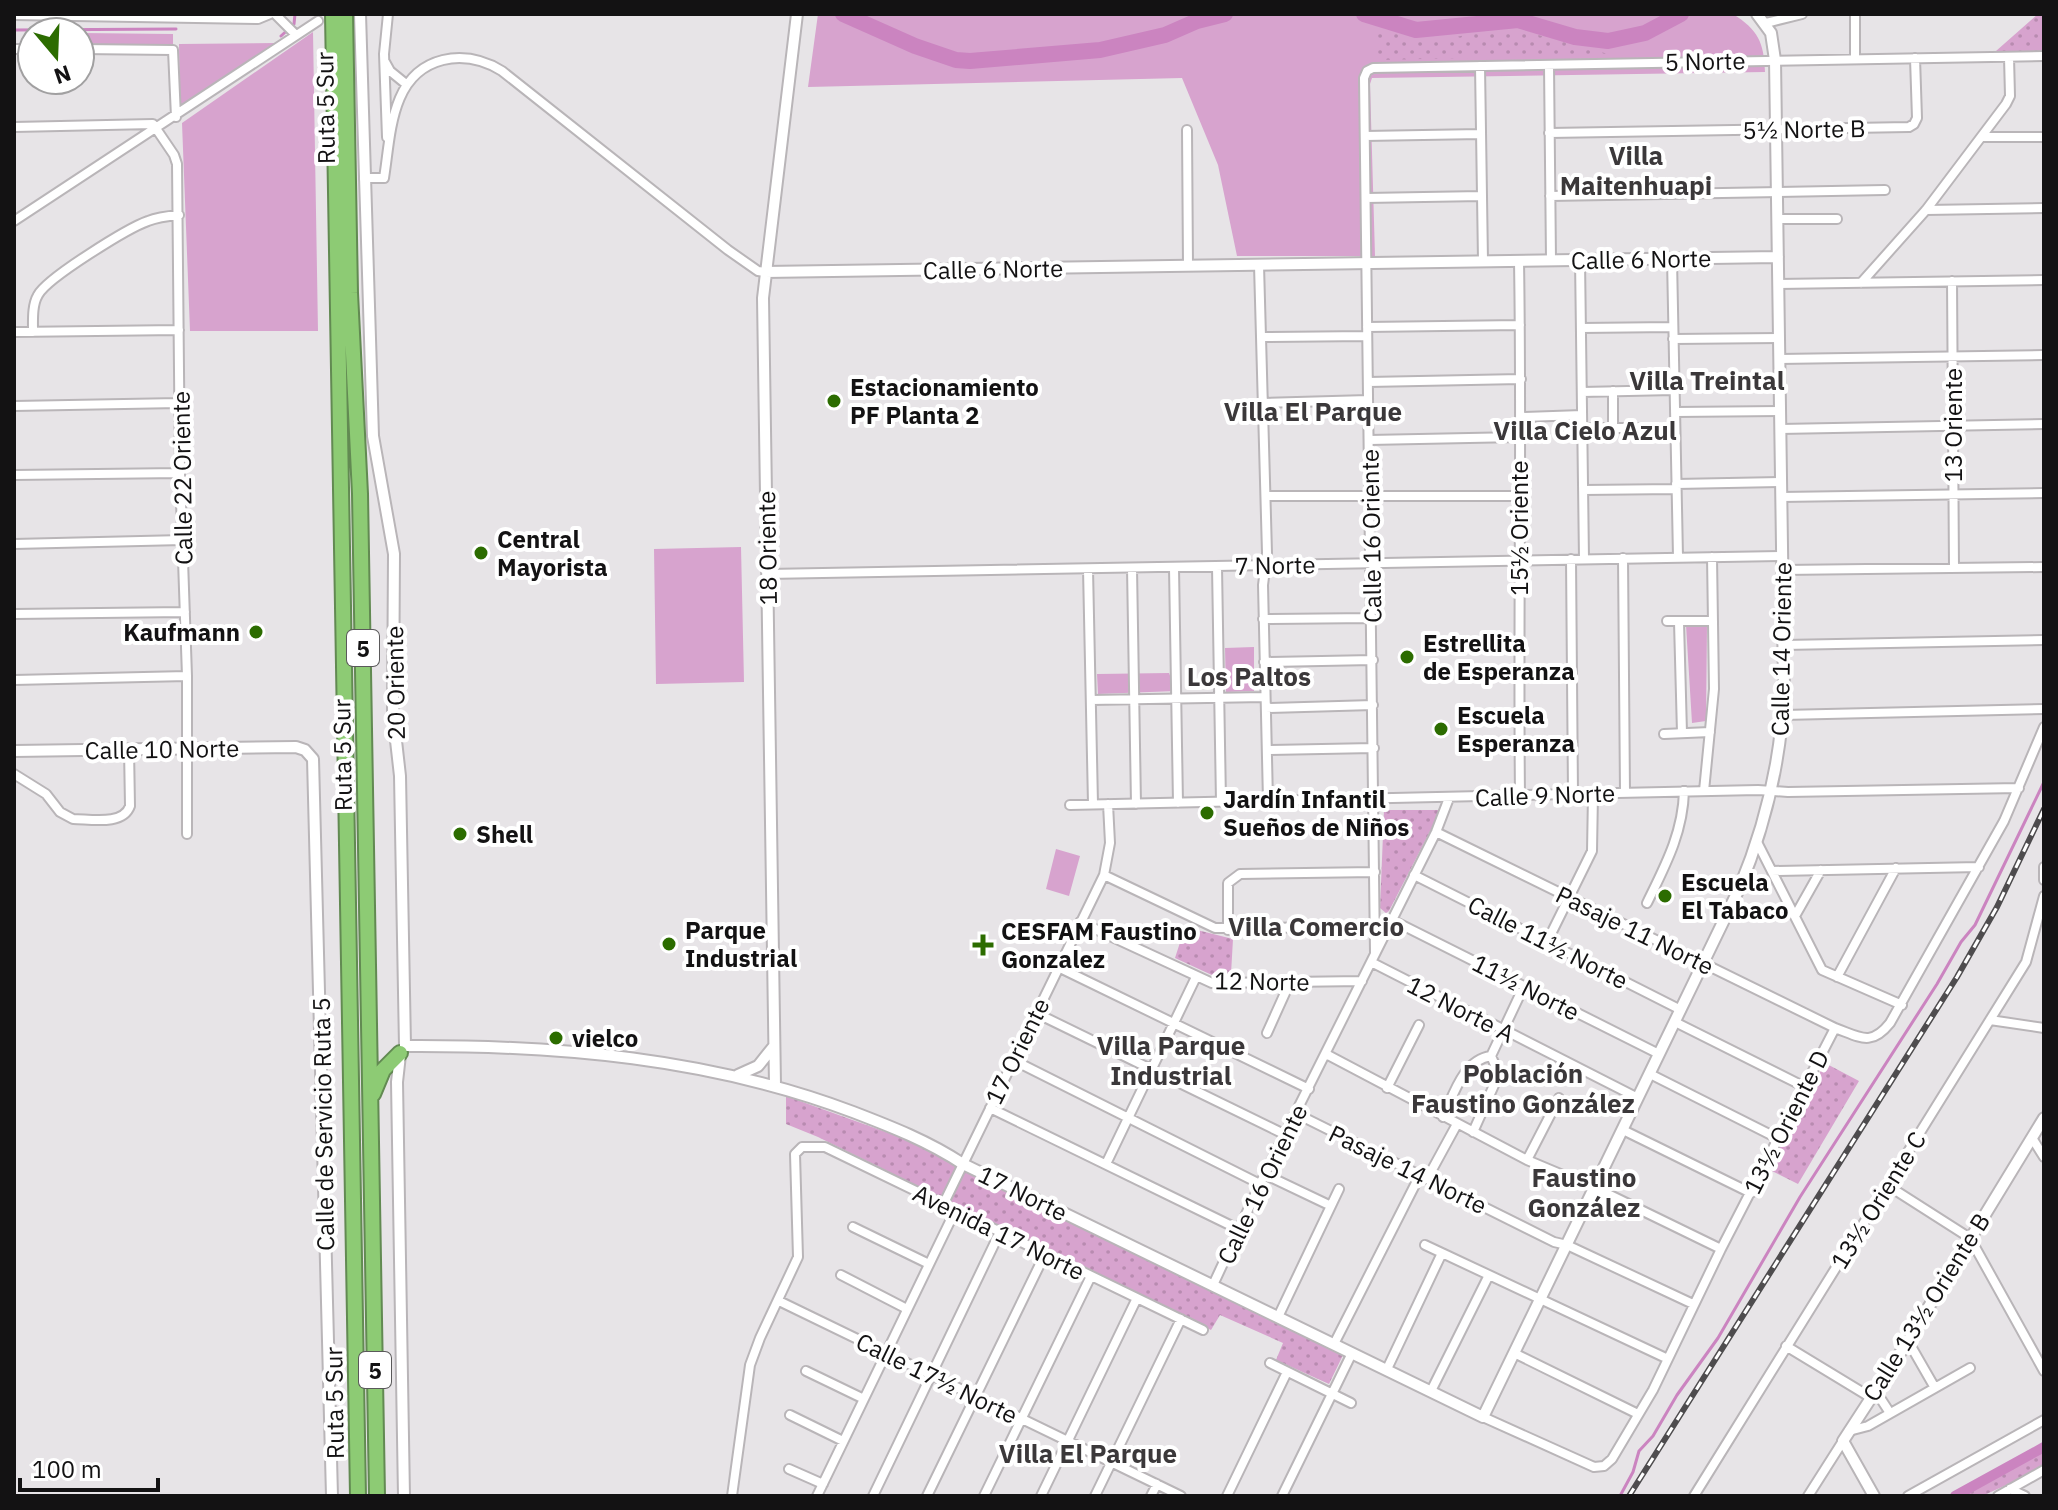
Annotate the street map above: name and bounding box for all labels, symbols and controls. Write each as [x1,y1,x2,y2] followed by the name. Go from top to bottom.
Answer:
[16,16,96,96] north arrow
[1664,44,1746,78] street label: 5 Norte
[308,51,342,164] street label: Ruta 5 Sur
[50,59,75,92] text: N
[1742,112,1866,146] street label: 5½ Norte B
[1560,138,1712,202] district label: Villa Maitenhuapi
[1571,242,1711,276] street label: Calle 6 Norte
[923,252,1063,286] street label: Calle 6 Norte
[1629,363,1785,397] district label: Villa Treintal
[1937,368,1969,482] street label: 13 Oriente
[850,371,1039,431] place label: Estacionamiento PF Planta 2
[164,391,200,565] street label: Calle 22 Oriente
[825,392,843,410] marker: Estacionamiento PF Planta 2
[1224,394,1402,428] district label: Villa El Parque
[1493,413,1677,447] district label: Villa Cielo Azul
[1353,449,1389,623] street label: Calle 16 Oriente
[1503,460,1535,596] street label: 15½ Oriente
[750,490,784,606] street label: 18 Oriente
[497,523,608,583] place label: Central Mayorista
[472,544,490,562] marker: Central Mayorista
[1234,548,1316,582] street label: 7 Norte
[1763,562,1799,736] street label: Calle 14 Oriente
[123,616,240,648] place label: Kaufmann
[247,623,265,641] marker: Kaufmann
[378,625,412,741] street label: 20 Oriente
[1423,627,1575,687] place label: Estrellita de Esperanza
[347,630,379,666] road number: 5
[1398,648,1416,666] marker: Estrellita de Esperanza
[1187,659,1311,693] district label: Los Paltos
[325,698,359,811] street label: Ruta 5 Sur
[1457,699,1575,759] place label: Escuela Esperanza
[1432,720,1450,738] marker: Escuela Esperanza
[84,732,240,766] street label: Calle 10 Norte
[1474,777,1616,813] street label: Calle 9 Norte
[1223,783,1409,843] place label: Jardín Infantil Sueños de Niños
[1198,804,1216,822] marker: Jardín Infantil Sueños de Niños
[476,818,533,850] place label: Shell
[451,825,469,843] marker: Shell
[1681,866,1789,926] place label: Escuela El Tabaco
[1551,878,1719,982] street label: Pasaje 11 Norte
[1656,887,1674,905] marker: Escuela El Tabaco
[1463,889,1633,995] street label: Calle 11½ Norte
[1228,909,1404,943] district label: Villa Comercio
[685,914,797,974] place label: Parque Industrial
[1001,915,1197,975] place label: CESFAM Faustino Gonzalez
[972,934,994,956] marker: CESFAM Faustino Gonzalez
[660,935,678,953] marker: Parque Industrial
[1468,948,1584,1026] street label: 11½ Norte
[1214,964,1310,998] street label: 12 Norte
[1402,968,1520,1050] street label: 12 Norte A
[978,992,1056,1110] street label: 17 Oriente
[305,997,341,1251] street label: Calle de Servicio Ruta 5
[572,1022,638,1054] place label: vielco
[1097,1028,1245,1092] district label: Villa Parque Industrial
[547,1029,565,1047] marker: vielco
[1736,1045,1836,1199] street label: 13½ Oriente D
[1411,1056,1635,1120] district label: Población Faustino González
[1209,1099,1315,1269] street label: Calle 16 Oriente
[1324,1117,1492,1221] street label: Pasaje 14 Norte
[1823,1125,1933,1275] street label: 13½ Oriente C
[973,1158,1073,1228] street label: 17 Norte
[1528,1160,1640,1224] district label: Faustino González
[908,1177,1090,1287] street label: Avenida 17 Norte
[1855,1207,1997,1407] street label: Calle 13½ Oriente B
[851,1325,1023,1431] street label: Calle 17½ Norte
[317,1346,351,1459] street label: Ruta 5 Sur
[359,1352,391,1388] road number: 5
[999,1436,1177,1470] district label: Villa El Parque
[20,1442,158,1492] scale bar
[32,1453,102,1485] text: 100 m

